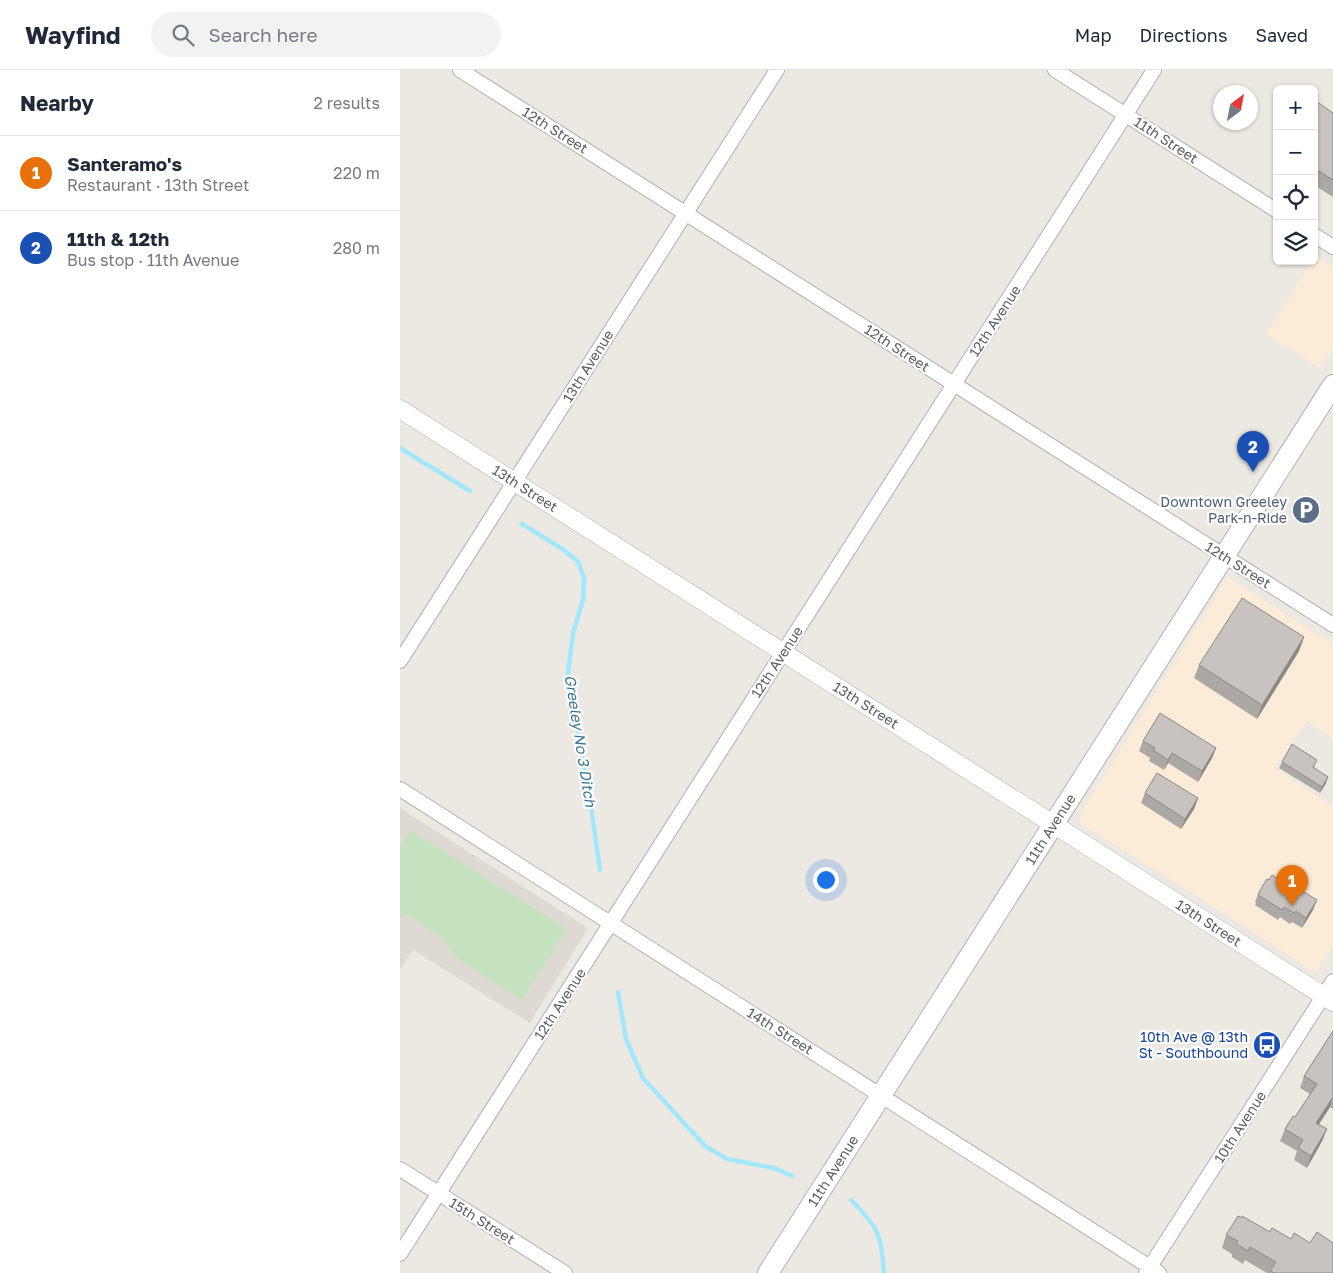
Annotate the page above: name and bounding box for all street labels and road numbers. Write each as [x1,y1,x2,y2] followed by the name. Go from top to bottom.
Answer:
[519,103,591,156] street label: 12th Street
[1131,113,1201,167] street label: 11th Street
[965,282,1024,360] street label: 12th Avenue
[862,320,933,375] street label: 12th Street
[559,326,617,405] street label: 13th Avenue
[489,461,561,515] street label: 13th Street
[1202,538,1274,591] street label: 12th Street
[747,623,806,701] street label: 12th Avenue
[830,678,902,732] street label: 13th Street
[1021,790,1079,868] street label: 11th Avenue
[1173,895,1245,950] street label: 13th Street
[530,965,589,1043] street label: 12th Avenue
[744,1004,816,1058] street label: 14th Street
[1210,1087,1269,1166] street label: 10th Avenue
[804,1132,861,1209] street label: 11th Avenue
[446,1194,518,1247] street label: 15th Street

